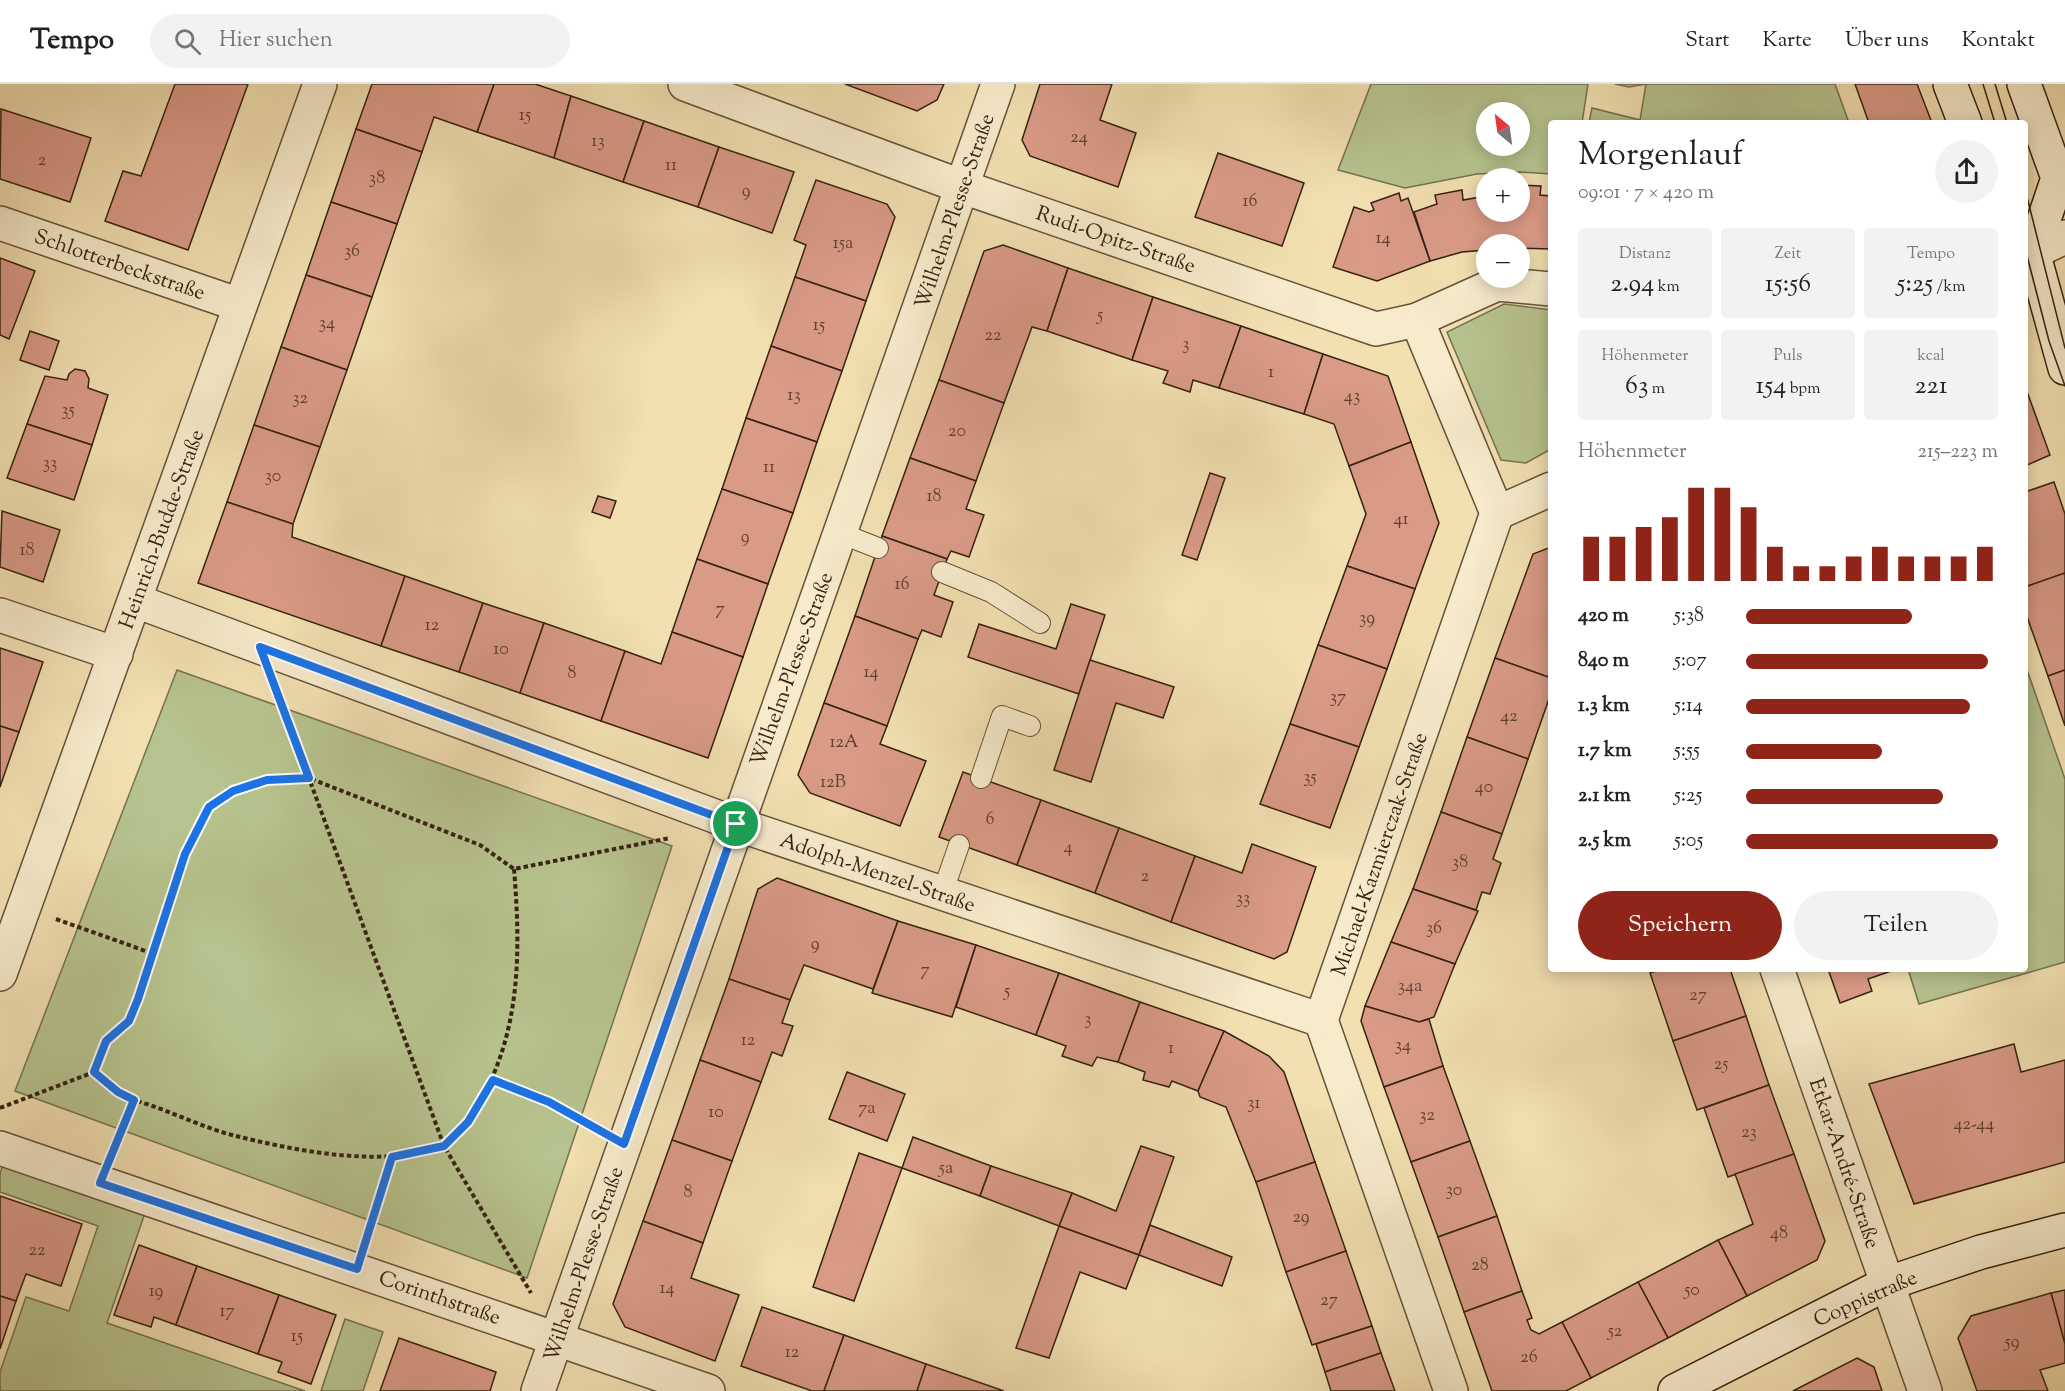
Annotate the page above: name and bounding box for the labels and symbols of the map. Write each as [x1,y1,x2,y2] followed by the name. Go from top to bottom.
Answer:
[1476,102,1530,156] north arrow
[519,103,531,129] house number: 15
[908,110,1003,313] street label: Wilhelm-Plesse-Straße
[1070,125,1088,151] house number: 24
[591,129,605,155] house number: 13
[38,148,47,174] house number: 2
[665,153,677,179] house number: 11
[369,166,385,192] house number: 38
[742,179,751,205] house number: 9
[1242,189,1258,215] house number: 16
[1031,199,1199,282] street label: Rudi-Opitz-Straße
[30,223,209,309] street label: Schlotterbeckstraße
[1375,226,1391,252] house number: 14
[833,231,853,257] house number: 15a
[344,239,360,265] house number: 36
[1096,303,1103,329] house number: 5
[319,311,335,337] house number: 34
[813,313,825,339] house number: 15
[985,323,1002,349] house number: 22
[1182,332,1190,358] house number: 3
[1268,360,1274,386] house number: 1
[787,383,801,409] house number: 13
[1344,384,1360,410] house number: 43
[292,386,308,412] house number: 32
[61,398,75,424] house number: 35
[948,419,966,445] house number: 20
[113,426,213,634] street label: Heinrich-Budde-Straße
[43,451,57,477] house number: 33
[763,455,775,481] house number: 11
[265,464,281,490] house number: 30
[926,484,942,510] house number: 18
[1393,507,1409,533] house number: 41
[741,525,750,551] house number: 9
[19,538,35,564] house number: 18
[744,568,842,771] street label: Wilhelm-Plesse-Straße
[894,572,910,598] house number: 16
[715,597,725,623] house number: 7
[1359,606,1375,632] house number: 39
[425,613,440,639] house number: 12
[493,637,509,663] house number: 10
[863,660,879,686] house number: 14
[568,661,577,687] house number: 8
[1330,685,1346,711] house number: 37
[1500,704,1518,730] house number: 42
[1325,729,1437,980] street label: Michael-Kazmierczak-Straße
[829,730,859,756] house number: 12A
[1303,765,1317,791] house number: 35
[820,770,846,796] house number: 12B
[1475,775,1493,801] house number: 40
[710,798,761,849] pin
[986,807,995,833] house number: 6
[776,826,979,921] street label: Adolph-Menzel-Straße
[1063,835,1073,861] house number: 4
[1452,850,1468,876] house number: 38
[1141,864,1150,890] house number: 2
[1236,886,1250,912] house number: 33
[1426,916,1442,942] house number: 36
[811,932,820,958] house number: 9
[920,958,930,984] house number: 7
[1398,974,1422,1000] house number: 34a
[1003,979,1010,1005] house number: 5
[1689,983,1707,1009] house number: 27
[1084,1007,1092,1033] house number: 3
[741,1028,756,1054] house number: 12
[1395,1033,1411,1059] house number: 34
[1168,1036,1174,1062] house number: 1
[1714,1052,1728,1078] house number: 25
[1800,1074,1886,1253] street label: Etkar-André-Straße
[1247,1091,1261,1117] house number: 31
[858,1096,876,1122] house number: 7a
[708,1100,724,1126] house number: 10
[1419,1103,1435,1129] house number: 32
[1954,1112,1994,1138] house number: 42-44
[1741,1120,1757,1146] house number: 23
[938,1156,953,1182] house number: 5a
[537,1163,632,1366] street label: Wilhelm-Plesse-Straße
[1446,1178,1462,1204] house number: 30
[684,1180,693,1206] house number: 8
[1292,1205,1310,1231] house number: 29
[1770,1221,1788,1247] house number: 48
[29,1238,46,1264] house number: 22
[1471,1253,1489,1279] house number: 28
[374,1264,504,1334] street label: Corinthstraße
[1809,1264,1922,1336] street label: Coppistraße
[659,1276,675,1302] house number: 14
[1683,1278,1700,1304] house number: 50
[149,1279,164,1305] house number: 19
[1320,1288,1338,1314] house number: 27
[219,1299,235,1325] house number: 17
[1607,1319,1623,1345] house number: 52
[291,1324,303,1350] house number: 15
[2004,1330,2020,1356] house number: 59
[785,1340,800,1366] house number: 12
[1520,1345,1538,1371] house number: 26

